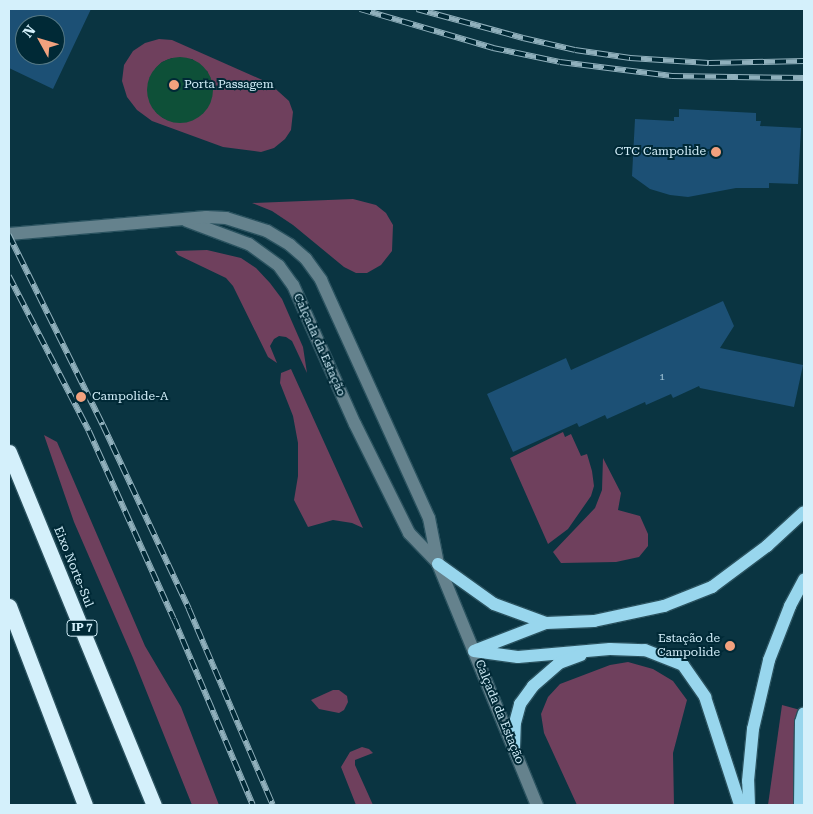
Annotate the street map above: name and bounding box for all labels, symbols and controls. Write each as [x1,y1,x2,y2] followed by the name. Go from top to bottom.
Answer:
[15,15,65,65] north arrow
[20,22,39,40] text: N
[184,78,274,92] place label: Porta Passagem
[168,79,180,91] marker: Porta Passagem
[615,145,706,159] place label: CTC Campolide
[710,146,722,158] marker: CTC Campolide
[290,291,348,399] street label: Calçada da Estação
[659,371,665,383] house number: 1
[74,390,88,404] marker: Campolide-A
[92,390,168,404] place label: Campolide-A
[50,525,96,609] street label: Eixo Norte-Sul
[66,620,98,636] road number: IP 7
[657,632,720,660] place label: Estação de Campolide
[724,640,736,652] marker: Estação de Campolide
[472,658,526,766] street label: Calçada da Estação

